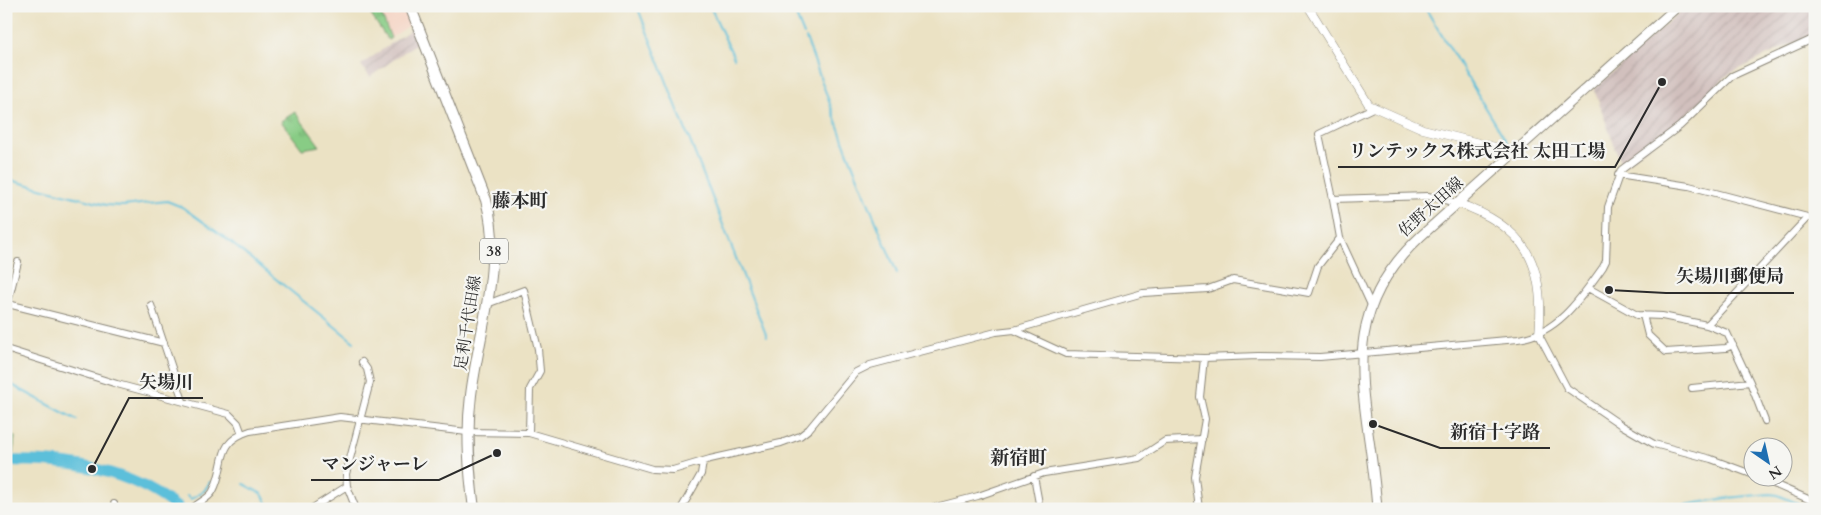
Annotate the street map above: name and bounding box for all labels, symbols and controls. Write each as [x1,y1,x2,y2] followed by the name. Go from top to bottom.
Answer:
[1338,134,1615,167] callout: リンテックス株式会社 太田工場
[1349,139,1605,164] text: リンテックス株式会社 太田工場
[1394,172,1468,242] street label: 佐野太田線
[491,188,549,214] district label: 藤本町
[480,238,508,264] road number: 38
[1666,260,1794,293] callout: 矢場川郵便局
[1676,264,1784,289] text: 矢場川郵便局
[450,274,486,372] street label: 足利千代田線
[129,365,203,398] callout: 矢場川
[139,370,193,395] text: 矢場川
[1440,415,1550,448] callout: 新宿十字路
[1450,420,1540,445] text: 新宿十字路
[1744,438,1794,488] north arrow
[990,445,1048,471] district label: 新宿町
[311,447,439,480] callout: マンジャーレ
[322,452,428,477] text: マンジャーレ
[1765,461,1785,484] text: N

